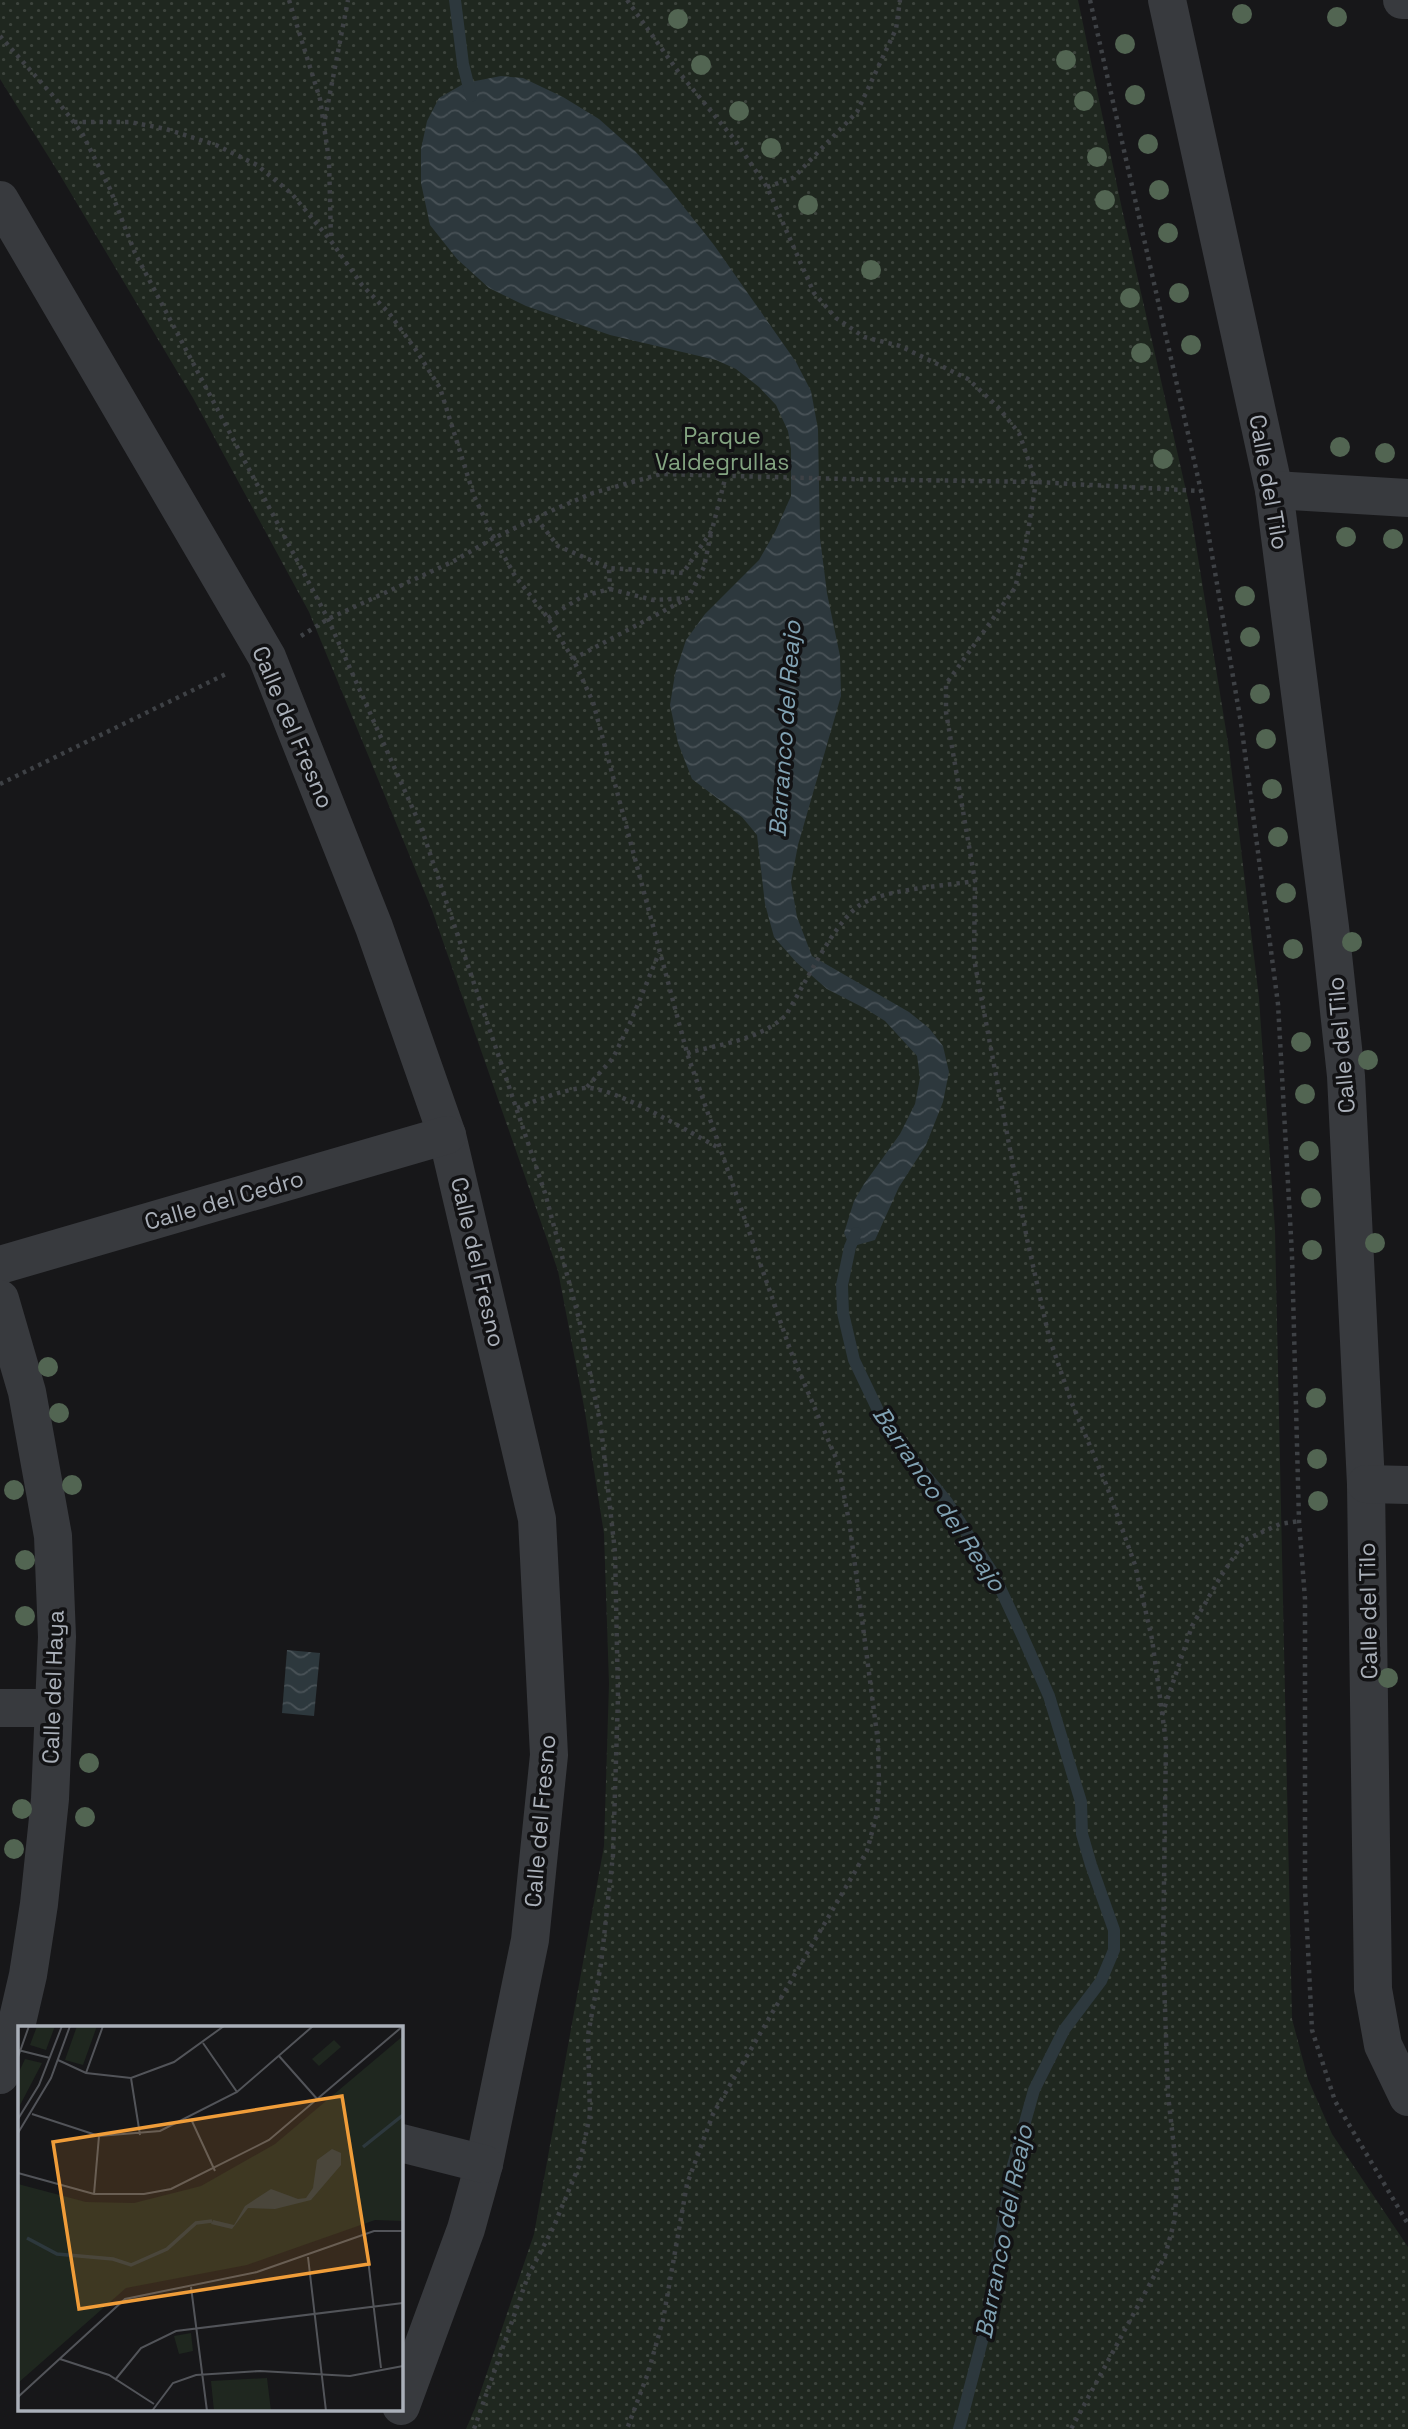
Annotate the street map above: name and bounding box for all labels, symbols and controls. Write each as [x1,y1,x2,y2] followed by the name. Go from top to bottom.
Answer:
[1242,412,1296,552] street label: Calle del Tilo
[655,421,789,477] park label: Parque Valdegrullas
[761,619,808,838] water label: Barranco del Reajo
[245,641,341,813] street label: Calle del Fresno
[1320,975,1362,1115] street label: Calle del Tilo
[141,1163,307,1237] street label: Calle del Cedro
[444,1174,512,1350] street label: Calle del Fresno
[866,1400,1014,1598] water label: Barranco del Reajo
[1352,1542,1384,1680] street label: Calle del Tilo
[35,1609,71,1765] street label: Calle del Haya
[517,1733,563,1909] street label: Calle del Fresno
[18,2026,402,2412] inset map
[968,2121,1040,2341] water label: Barranco del Reajo

